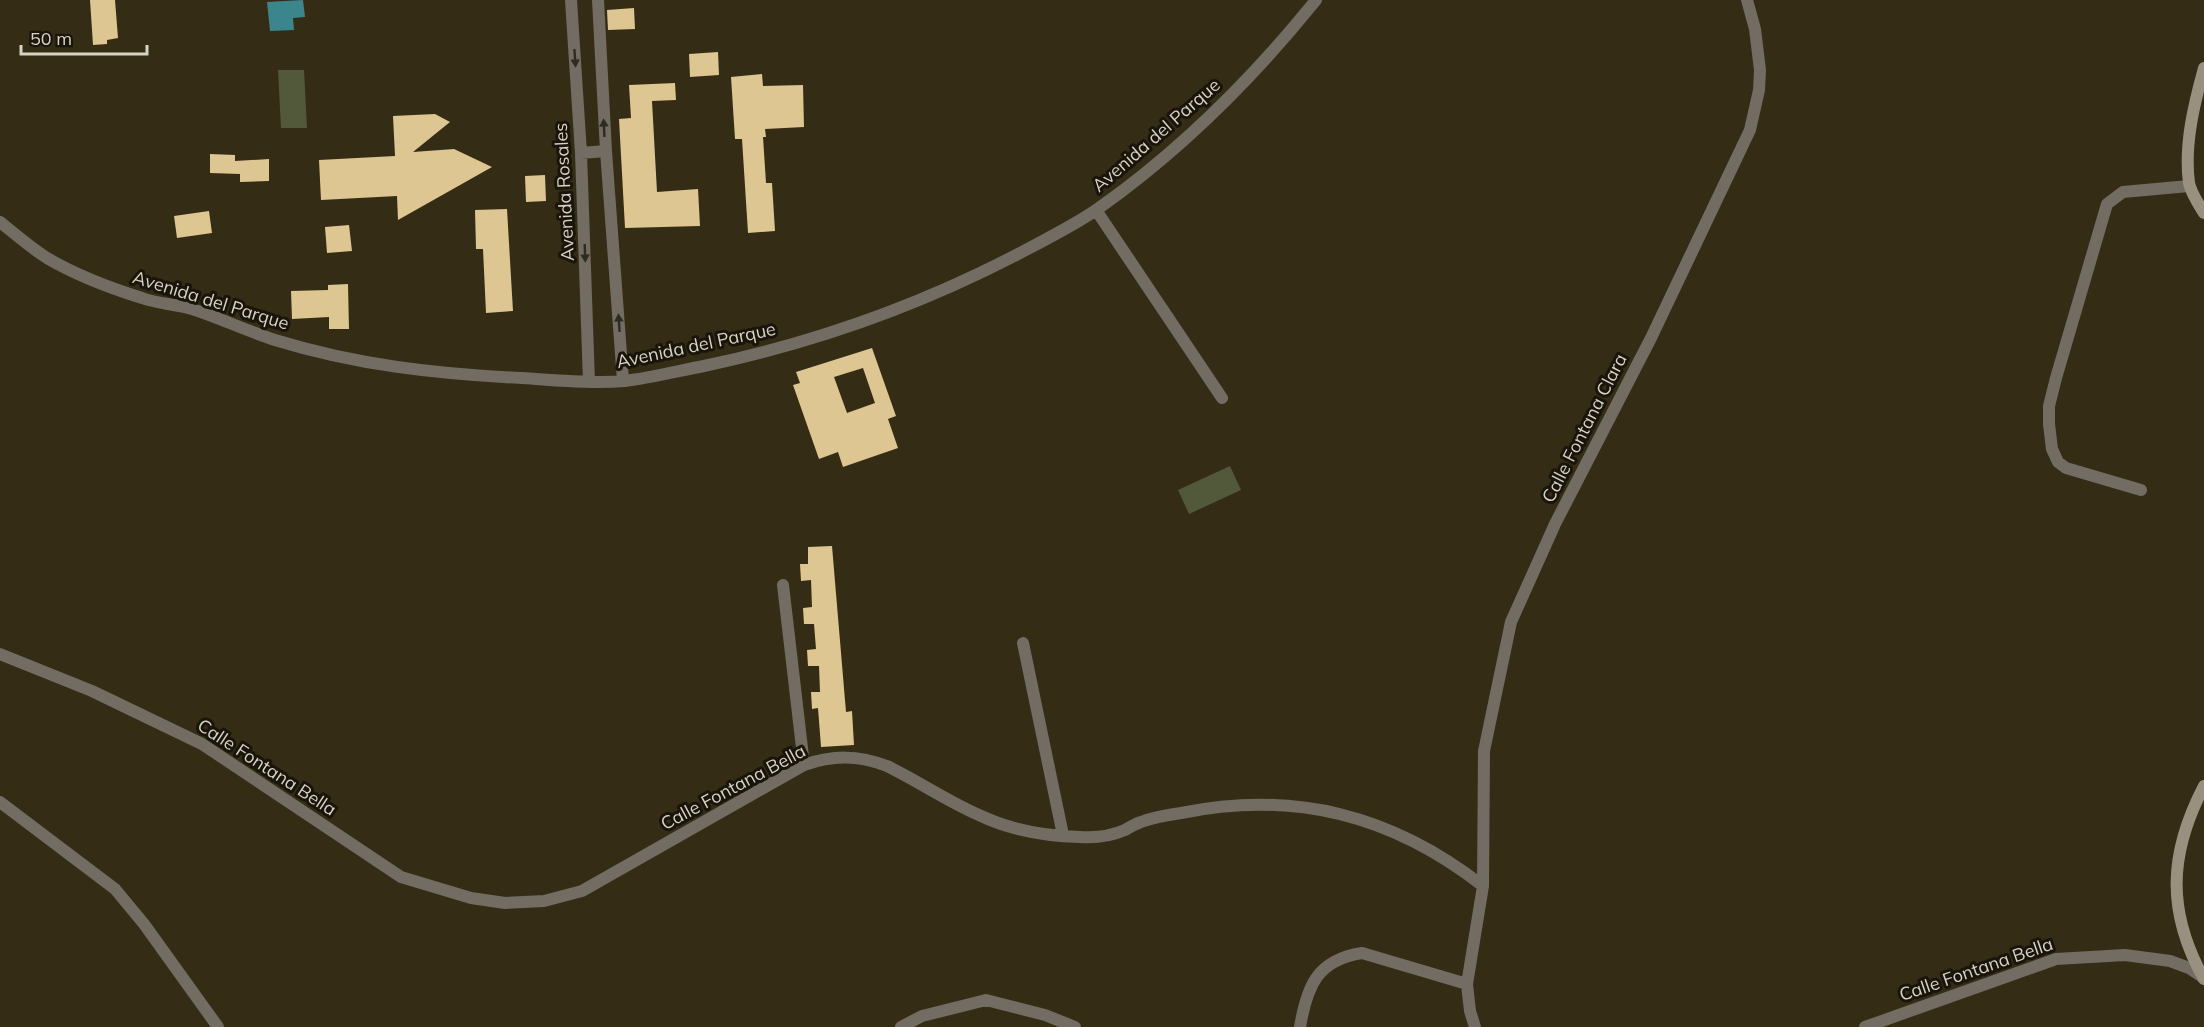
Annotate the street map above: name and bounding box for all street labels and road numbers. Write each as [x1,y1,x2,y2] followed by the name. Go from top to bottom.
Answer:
[1087,73,1225,197] street label: Avenida del Parque
[549,122,579,262] street label: Avenida Rosales
[130,265,292,335] street label: Avenida del Parque
[614,317,778,373] street label: Avenida del Parque
[1536,350,1632,506] street label: Calle Fontana Clara
[193,714,341,820] street label: Calle Fontana Bella
[657,739,809,835] street label: Calle Fontana Bella
[1896,932,2056,1006] street label: Calle Fontana Bella

